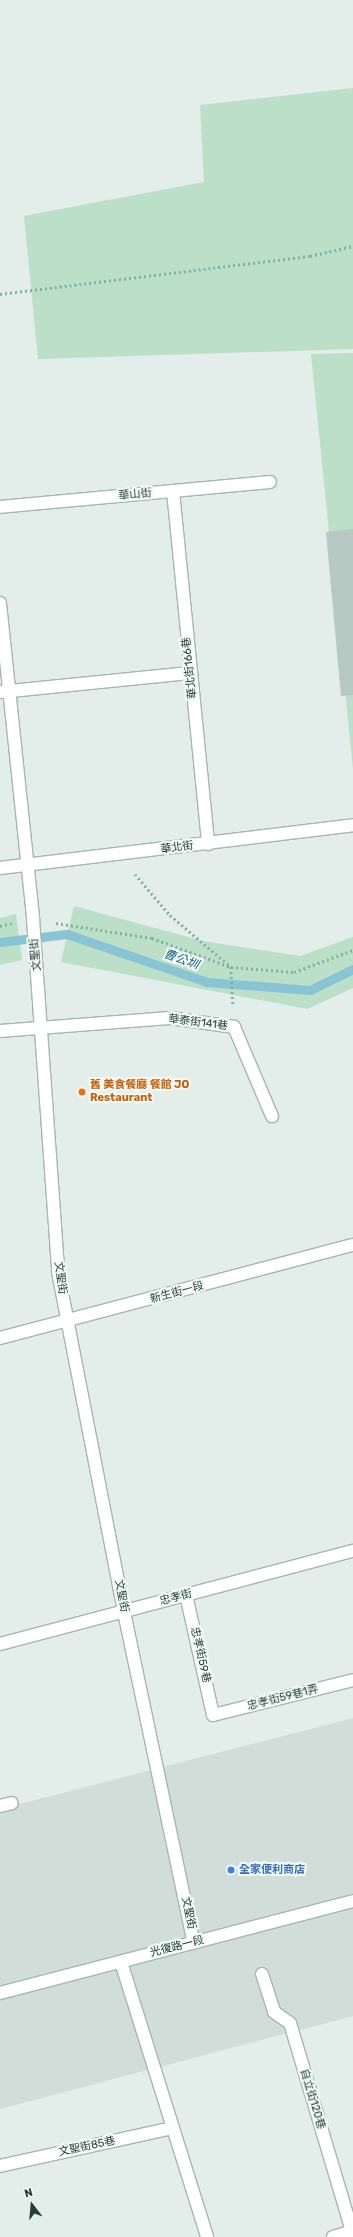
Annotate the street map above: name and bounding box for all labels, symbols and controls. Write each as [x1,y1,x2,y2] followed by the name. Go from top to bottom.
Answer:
[118,487,152,503] street label: 華山街
[180,636,200,700] street label: 華北街166巷
[160,839,194,857] street label: 華北街
[28,938,44,972] street label: 文聖街
[162,947,200,973] water label: 曹公圳
[167,1013,229,1033] street label: 華泰街141巷
[90,1079,189,1105] place label: 舊 美食餐廳 餐館 JO Restaurant
[77,1087,87,1097] marker: 舊 美食餐廳 餐館 JO Restaurant
[51,1261,69,1295] street label: 文聖街
[149,1280,205,1306] street label: 新生街一段
[111,1579,131,1613] street label: 文聖街
[158,1587,194,1609] street label: 忠孝街
[187,1626,213,1684] street label: 忠孝街59巷
[246,1683,320,1713] street label: 忠孝街59巷1弄
[239,1863,305,1877] place label: 全家便利商店
[226,1865,236,1875] marker: 全家便利商店
[178,1895,198,1931] street label: 文聖街
[149,1934,205,1960] street label: 光復路一段
[297,2067,327,2131] street label: 自立街120巷
[57,2135,117,2159] street label: 文聖街85巷
[12,2185,52,2225] north arrow
[23,2186,34,2200] text: N

